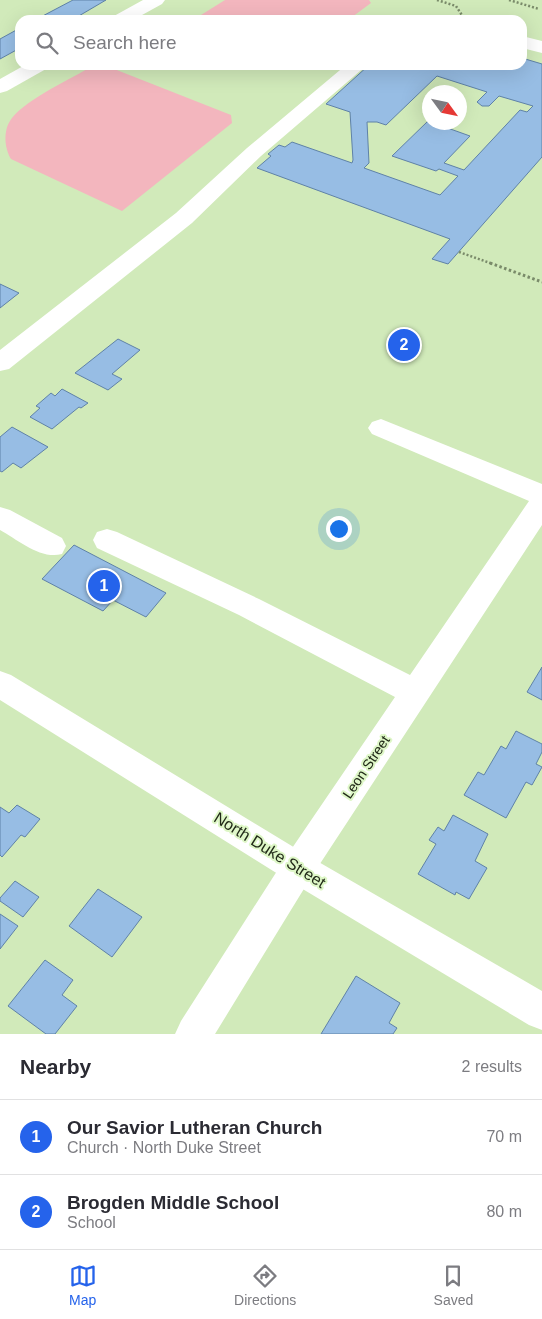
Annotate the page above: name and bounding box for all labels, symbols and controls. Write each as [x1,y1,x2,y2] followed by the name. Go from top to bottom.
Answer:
[15,15,527,70] search box
[33,29,61,57] icon: search
[73,32,177,53] text: Search here
[422,85,467,130] north arrow
[388,326,420,364] pin: 2
[326,516,352,542] your location
[88,567,120,605] pin: 1
[339,732,393,801] street label: Leon Street
[211,809,329,891] street label: North Duke Street
[20,1055,91,1078] text: Nearby
[462,1058,522,1075] text: 2 results
[67,1117,322,1138] text: Our Savior Lutheran Church
[32,1128,40,1145] text: 1
[486,1128,522,1145] text: 70 m
[67,1139,261,1156] text: Church · North Duke Street
[67,1192,279,1213] text: Brogden Middle School
[32,1203,40,1220] text: 2
[486,1203,522,1220] text: 80 m
[67,1214,116,1231] text: School
[69,1262,97,1308] tab: Map
[234,1262,296,1308] tab: Directions
[434,1262,473,1308] tab: Saved

